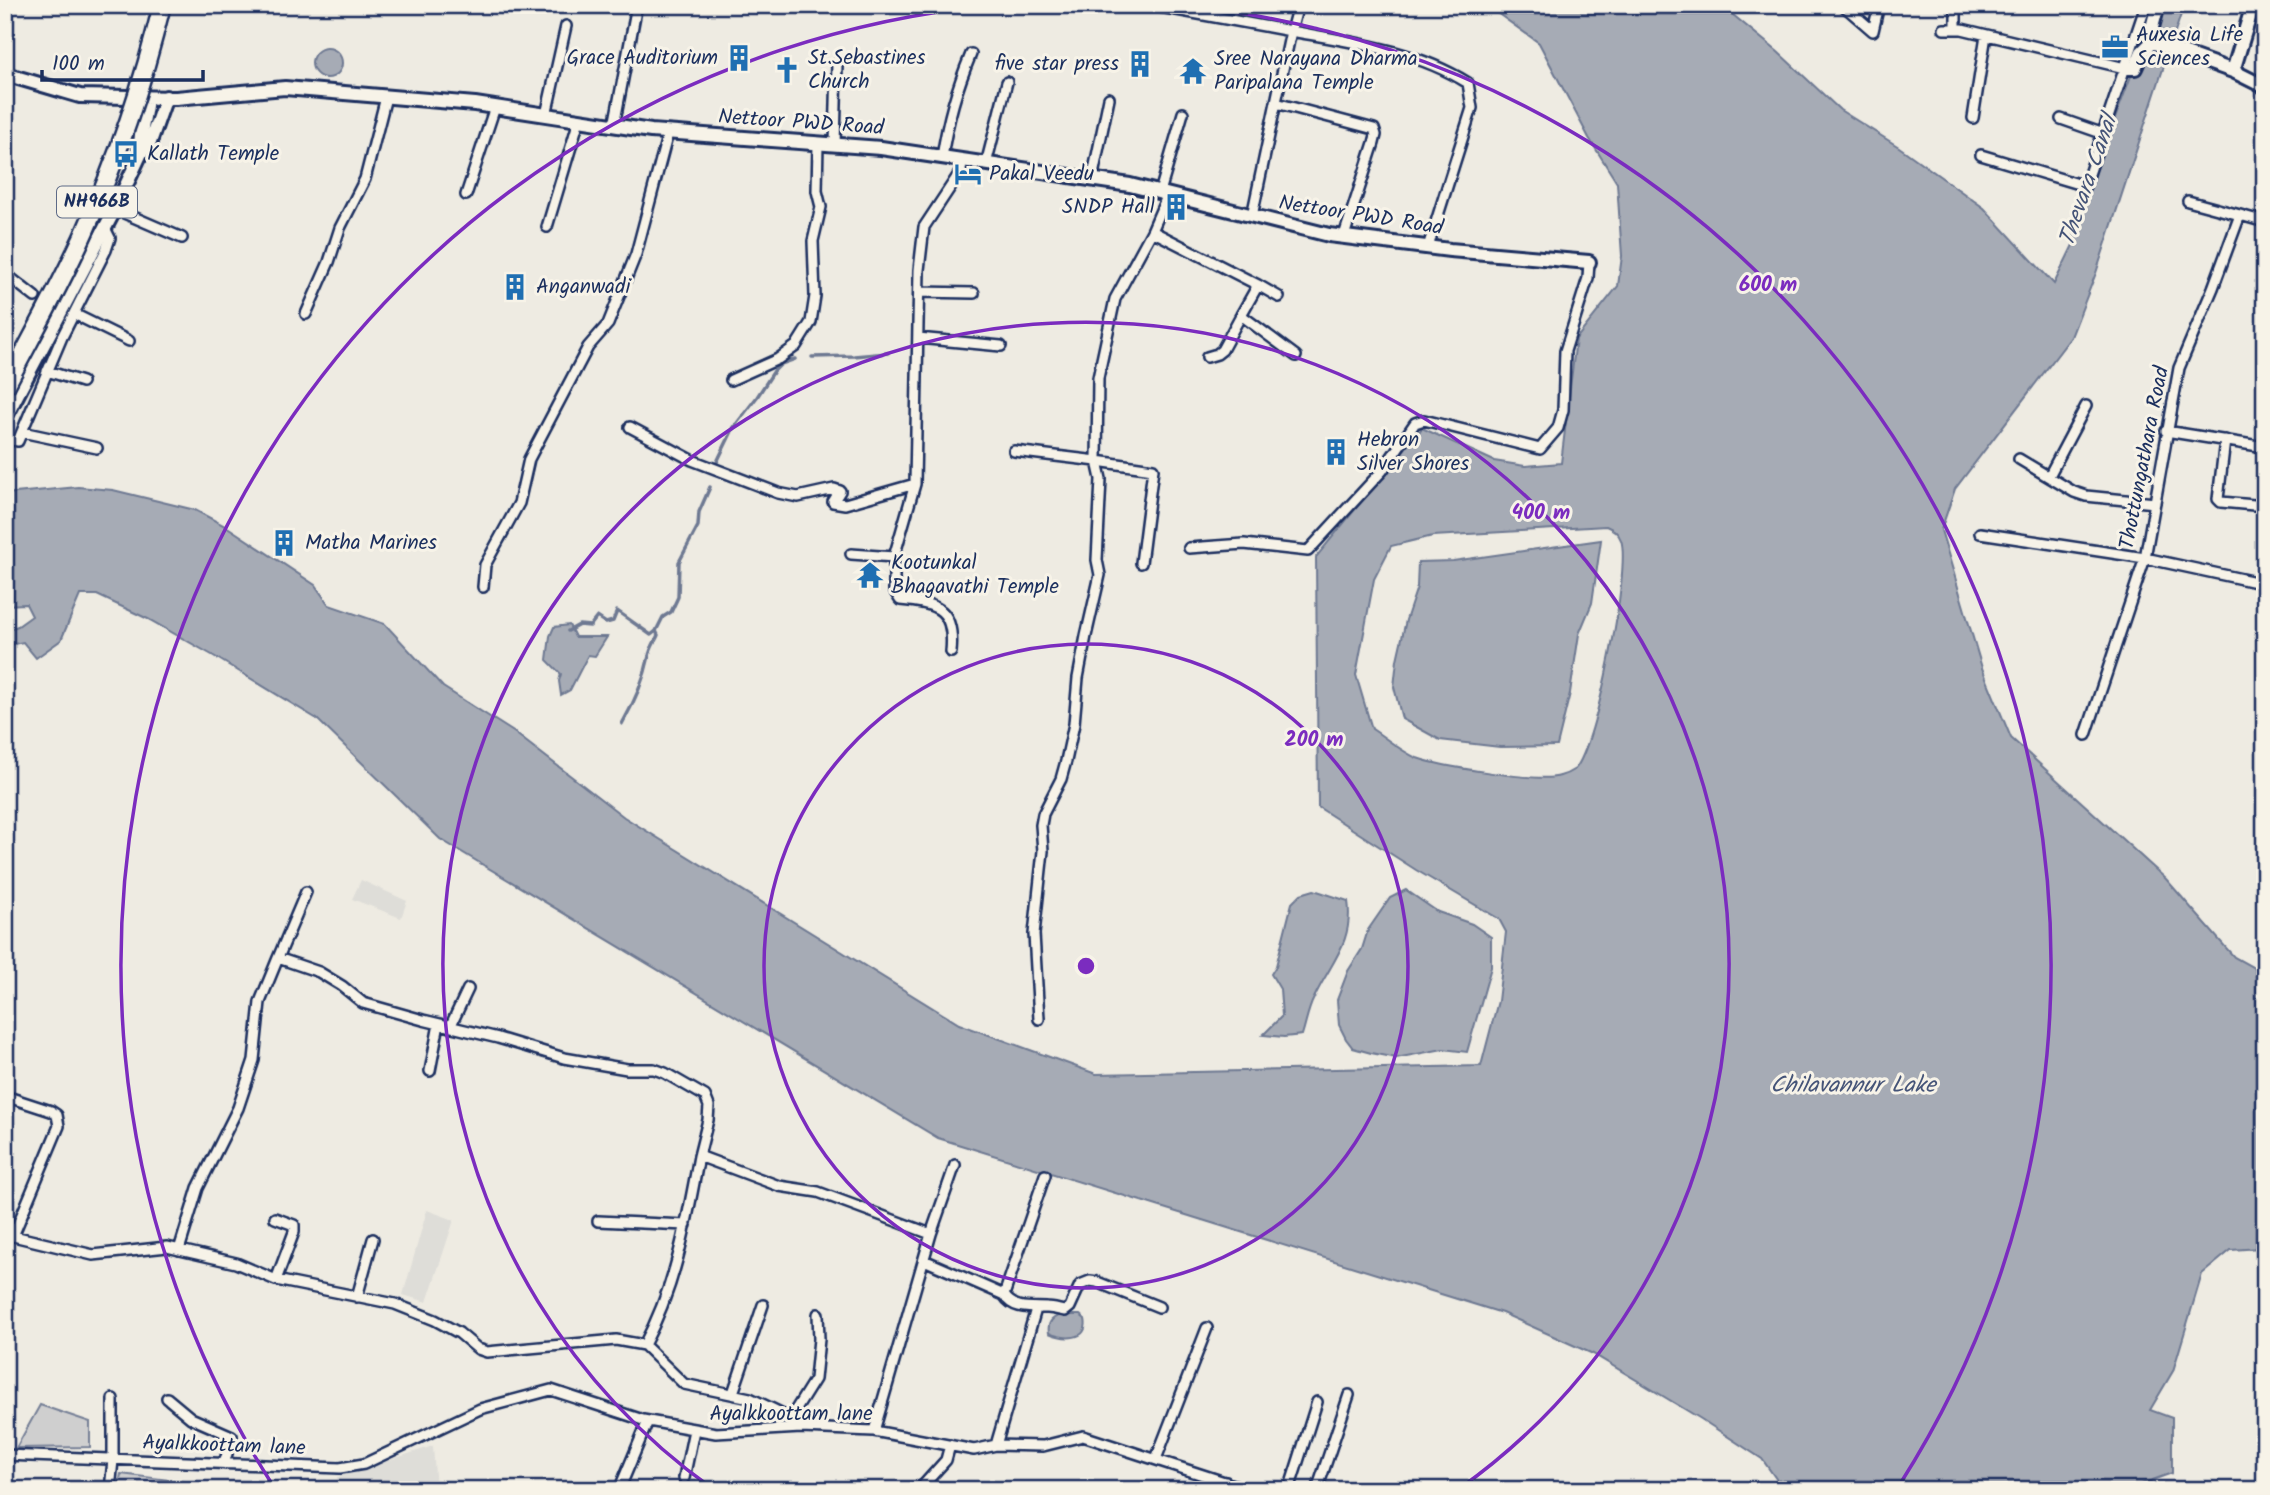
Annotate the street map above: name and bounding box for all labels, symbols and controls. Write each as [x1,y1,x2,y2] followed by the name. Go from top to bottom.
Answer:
[2136,19,2244,76] place label: Auxesia Life Sciences
[2100,32,2130,62] office icon: Auxesia Life Sciences
[42,38,203,82] scale bar
[566,42,718,75] place label: Grace Auditorium
[808,42,925,99] place label: St.Sebastines Church
[724,43,754,73] building icon: Grace Auditorium
[1214,43,1418,100] place label: Sree Narayana Dharma Paripalana Temple
[52,48,105,81] text: 100 m
[995,48,1119,81] place label: five star press
[1125,49,1155,79] building icon: five star press
[772,55,802,85] church icon: St.Sebastines Church
[1178,56,1208,86] temple icon: Sree Narayana Dharma Paripalana Temple
[717,101,886,145] street label: Nettoor PWD Road
[2050,107,2130,251] water label: Thevara Canal
[147,138,280,171] place label: Kallath Temple
[111,139,141,169] bus stop icon: Kallath Temple
[989,158,1094,191] place label: Pakal Veedu
[953,159,983,189] hotel icon: Pakal Veedu
[57,186,137,218] road number: NH966B
[1276,187,1446,245] street label: Nettoor PWD Road
[1062,191,1155,224] place label: SNDP Hall
[1161,192,1191,222] building icon: SNDP Hall
[1739,269,1797,302] text: 600 m
[536,271,631,304] place label: Anganwadi
[500,272,530,302] building icon: Anganwadi
[2111,363,2179,552] street label: Thottungathara Road
[1357,424,1469,481] place label: Hebron Silver Shores
[1321,437,1351,467] building icon: Hebron Silver Shores
[1512,497,1570,530] text: 400 m
[305,527,437,560] place label: Matha Marines
[269,528,299,558] building icon: Matha Marines
[891,547,1059,604] place label: Kootunkal Bhagavathi Temple
[855,560,885,590] temple icon: Kootunkal Bhagavathi Temple
[1284,724,1344,757] text: 200 m
[1074,954,1098,978] centre of rings
[1770,1068,1938,1104] water label: Chilavannur Lake
[709,1398,873,1431] street label: Ayalkkoottam lane
[142,1427,307,1465] street label: Ayalkkoottam lane

